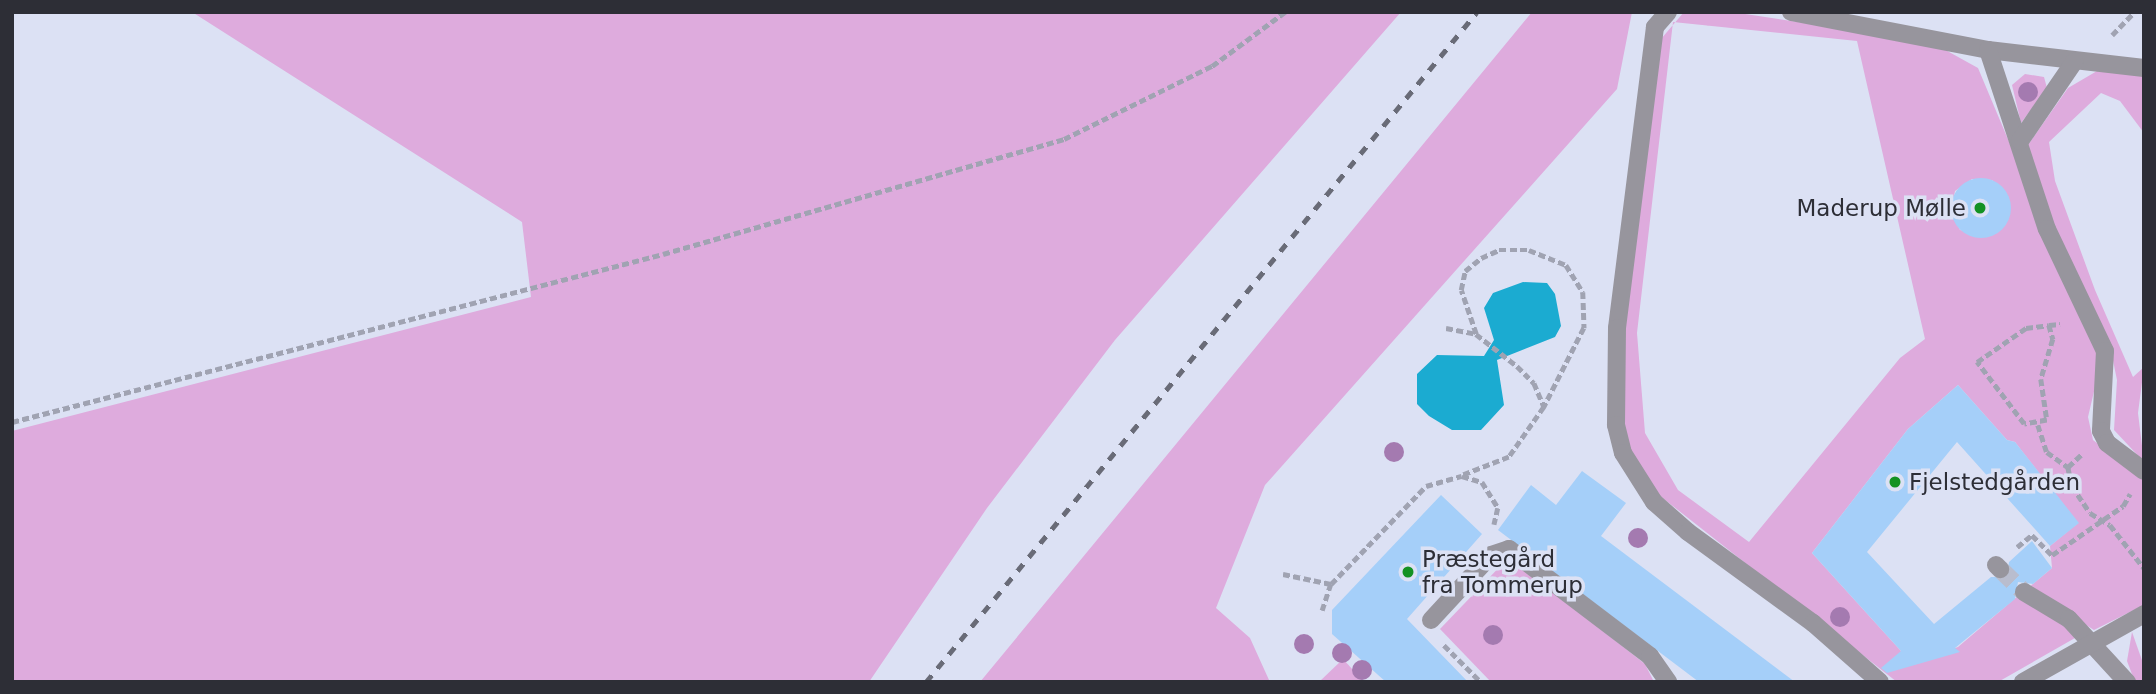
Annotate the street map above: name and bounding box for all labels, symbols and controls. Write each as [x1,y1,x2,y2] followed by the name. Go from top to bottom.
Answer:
[1797,194,1966,222] place label: Maderup Mølle
[1972,200,1988,216] marker: Maderup Mølle
[1909,468,2080,496] place label: Fjelstedgården
[1887,474,1903,490] marker: Fjelstedgården
[1422,545,1583,599] place label: Præstegård fra Tommerup
[1400,564,1416,580] marker: Præstegård fra Tommerup

